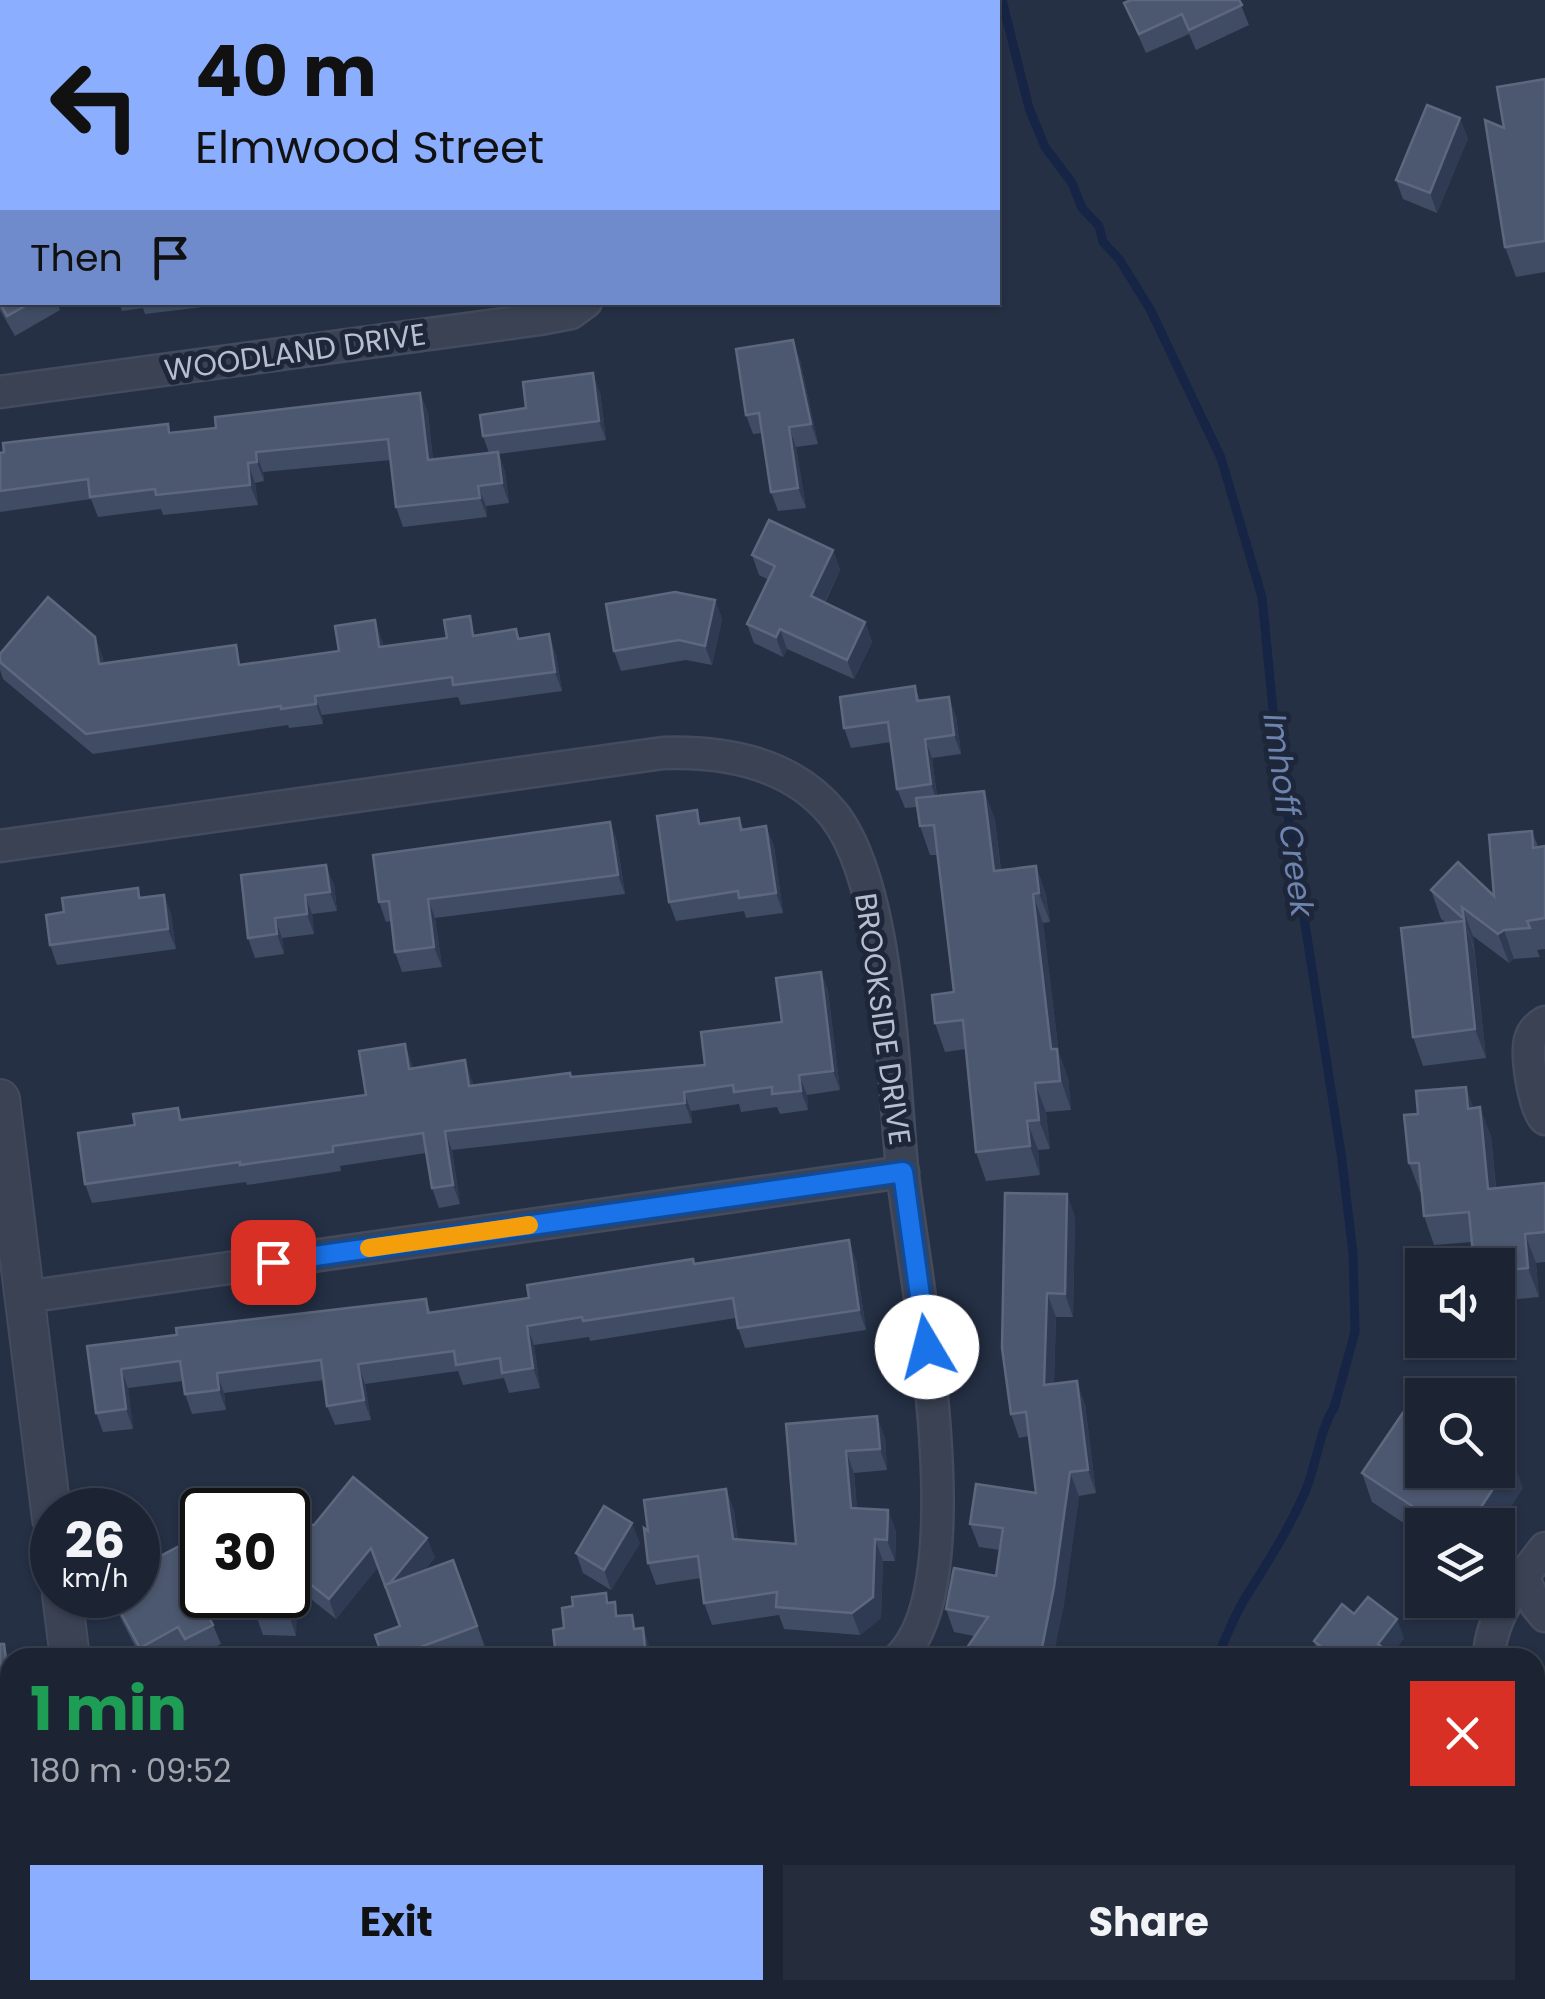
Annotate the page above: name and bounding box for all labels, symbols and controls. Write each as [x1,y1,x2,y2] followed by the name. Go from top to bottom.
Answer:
[195,22,377,121] text: 40 m
[30,40,160,170] icon: left
[195,116,544,179] text: Elmwood Street
[143,230,198,285] icon: arrive
[30,231,123,284] text: Then
[161,312,429,392] street label: WOODLAND DRIVE
[1252,710,1326,921] water label: Imhoff Creek
[844,890,922,1148] street label: BROOKSIDE DRIVE
[231,1220,316,1305] pin
[246,1235,301,1290] icon: arrive
[1405,1248,1515,1618] map controls
[1405,1248,1515,1358] button: sound
[875,1295,979,1399] position arrow
[1405,1378,1515,1488] button: search
[180,1488,310,1618] speed limit sign: 30
[65,1505,125,1576] text: 26
[1405,1508,1515,1618] button: layers
[62,1561,128,1596] text: km/h
[30,1667,187,1751] text: 1 min
[1410,1681,1515,1786] button: close
[30,1748,231,1793] text: 180 m · 09:52
[30,1865,763,1980] button: Exit
[783,1865,1515,1980] button: Share

